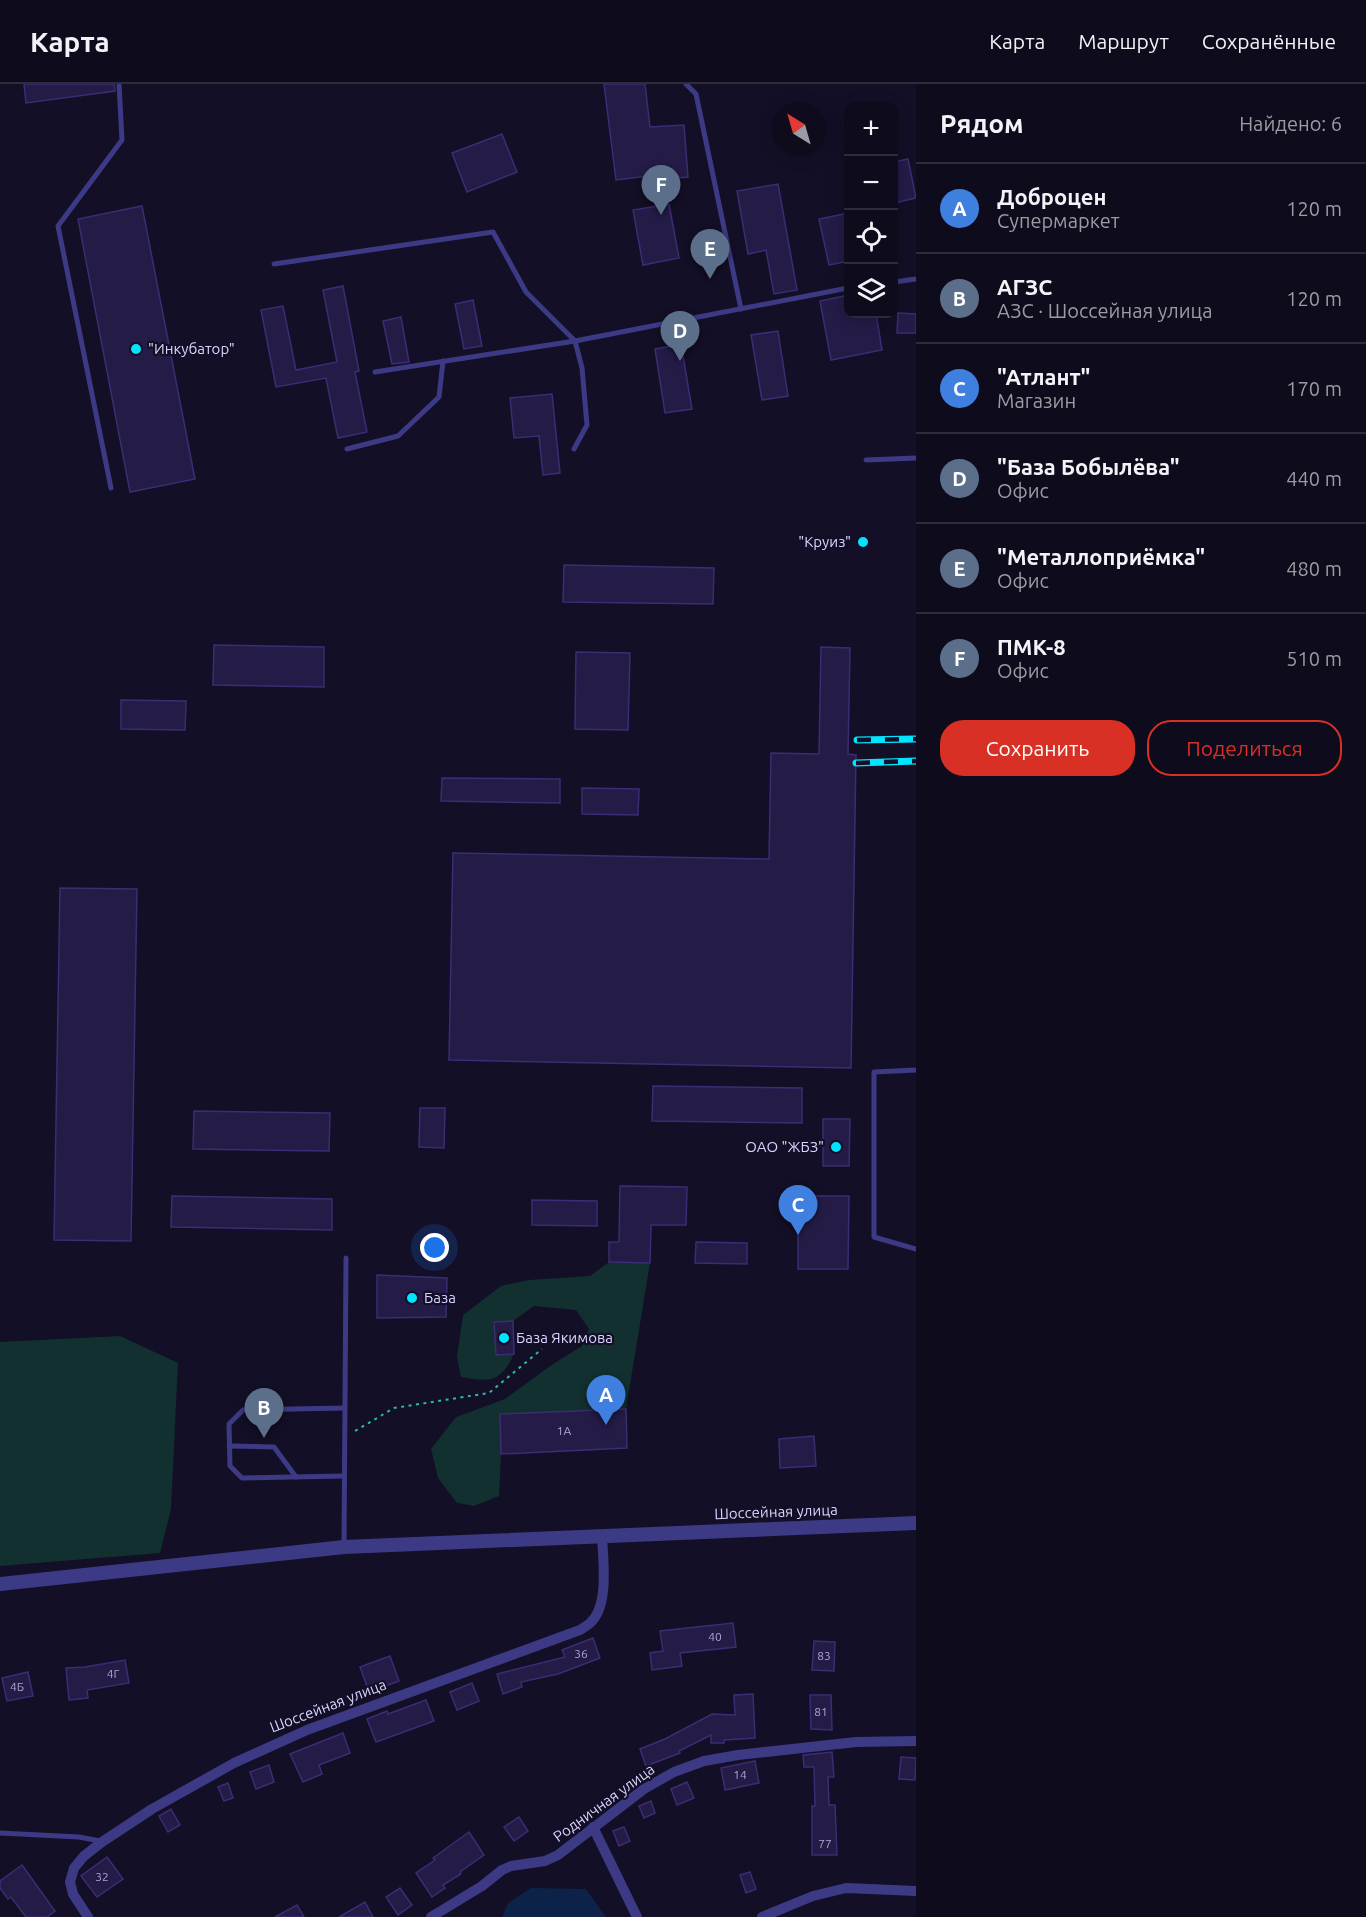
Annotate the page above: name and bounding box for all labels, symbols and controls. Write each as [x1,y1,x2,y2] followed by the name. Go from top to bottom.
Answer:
[30,26,110,57] text: Карта
[989,29,1045,53] text: Карта
[1078,29,1169,53] text: Маршрут
[1202,29,1336,53] text: Сохранённые
[772,102,826,156] north arrow
[844,102,898,318] map controls
[844,102,898,156] button: +
[940,109,1024,138] text: Рядом
[1239,112,1342,135] text: Найдено: 6
[844,156,898,210] button: −
[642,166,680,215] pin: F
[997,184,1107,209] text: Доброцен
[952,197,967,220] text: A
[1286,197,1342,220] text: 120 m
[997,209,1120,232] text: Супермаркет
[844,210,898,264] button: locate
[690,230,730,279] pin: E
[844,264,898,318] button: layers
[997,274,1052,299] text: АГЗС
[953,287,966,310] text: B
[1286,287,1342,310] text: 120 m
[997,299,1213,322] text: АЗС · Шоссейная улица
[660,312,700,361] pin: D
[148,340,235,357] place label: "Инкубатор"
[129,342,143,356] marker: "Инкубатор"
[997,364,1090,389] text: "Атлант"
[953,377,966,400] text: C
[1286,377,1342,400] text: 170 m
[997,389,1076,412] text: Магазин
[997,454,1180,479] text: "База Бобылёва"
[952,467,967,490] text: D
[1286,467,1342,490] text: 440 m
[997,479,1049,502] text: Офис
[798,533,851,550] place label: "Круиз"
[856,535,870,549] marker: "Круиз"
[997,544,1205,569] text: "Металлоприёмка"
[954,557,965,580] text: E
[1286,557,1342,580] text: 480 m
[997,569,1049,592] text: Офис
[997,634,1066,659] text: ПМК-8
[954,647,965,670] text: F
[1286,647,1342,670] text: 510 m
[997,659,1049,682] text: Офис
[940,720,1135,776] button: Сохранить
[1147,720,1342,776] button: Поделиться
[745,1138,824,1155] place label: ОАО "ЖБЗ"
[829,1140,843,1154] marker: ОАО "ЖБЗ"
[778,1186,818,1235] pin: C
[420,1233,449,1262] your location
[424,1289,456,1306] place label: База
[405,1291,419,1305] marker: База
[516,1329,613,1346] place label: База Якимова
[497,1331,511,1345] marker: База Якимова
[586,1376,626,1425] pin: A
[244,1388,284,1438] pin: B
[557,1424,571,1437] house number: 1А
[714,1501,838,1522] street label: Шоссейная улица
[708,1630,722,1643] house number: 40
[574,1647,588,1660] house number: 36
[817,1649,831,1662] house number: 83
[107,1667,119,1680] house number: 4Г
[267,1675,389,1736] street label: Шоссейная улица
[10,1680,24,1693] house number: 4Б
[814,1705,828,1718] house number: 81
[550,1760,658,1845] street label: Родничная улица
[733,1768,747,1781] house number: 14
[818,1837,832,1850] house number: 77
[95,1870,109,1883] house number: 32

